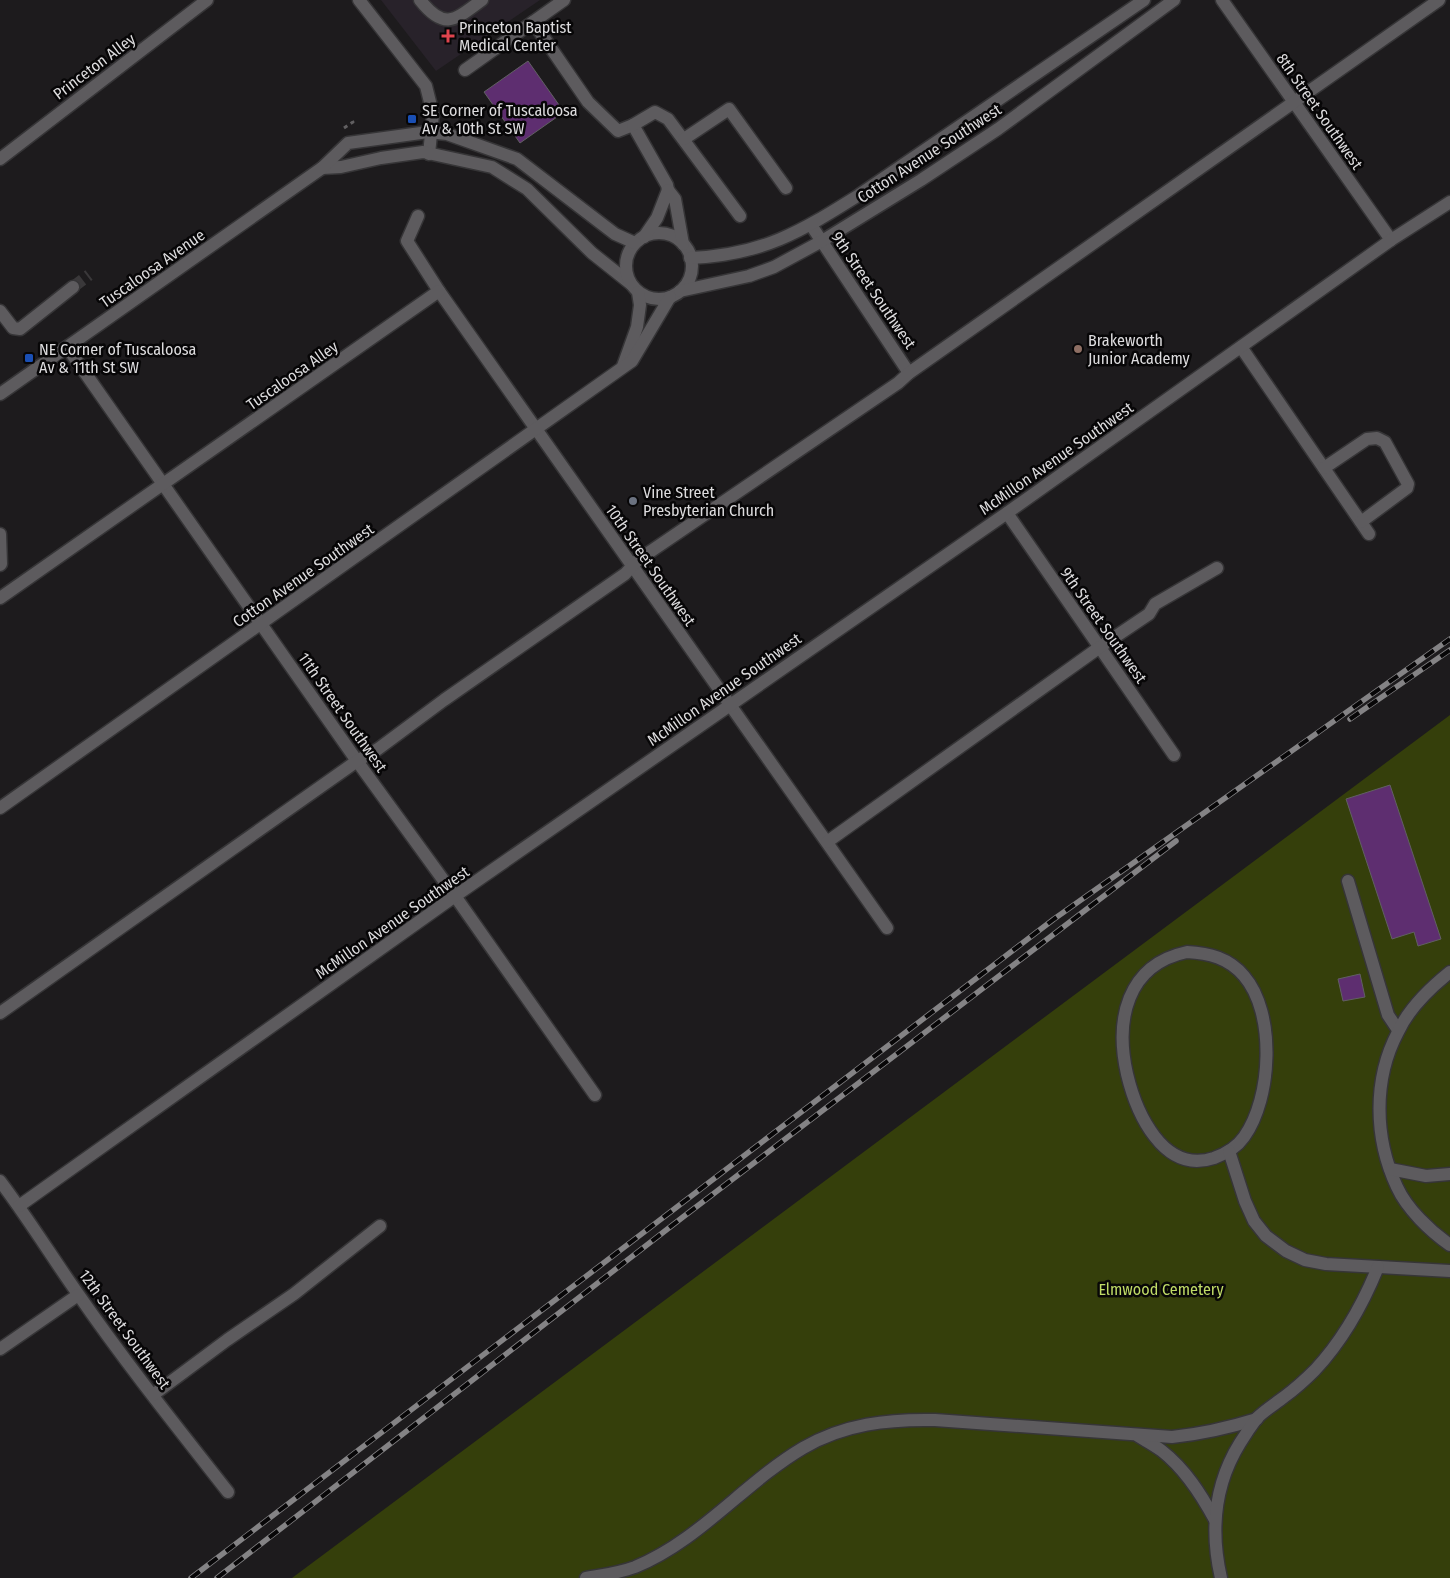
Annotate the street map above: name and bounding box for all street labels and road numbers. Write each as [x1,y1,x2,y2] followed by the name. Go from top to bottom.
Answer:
[49,29,140,103] street label: Princeton Alley
[1272,50,1367,174] street label: 8th Street Southwest
[854,99,1005,207] street label: Cotton Avenue Southwest
[96,225,208,312] street label: Tuscaloosa Avenue
[827,228,920,353] street label: 9th Street Southwest
[243,336,342,414] street label: Tuscaloosa Alley
[976,398,1137,519] street label: McMillon Avenue Southwest
[602,501,700,630] street label: 10th Street Southwest
[229,519,378,631] street label: Cotton Avenue Southwest
[1056,564,1151,688] street label: 9th Street Southwest
[644,629,805,750] street label: McMillon Avenue Southwest
[294,649,391,776] street label: 11th Street Southwest
[312,862,473,983] street label: McMillon Avenue Southwest
[75,1266,175,1393] street label: 12th Street Southwest

